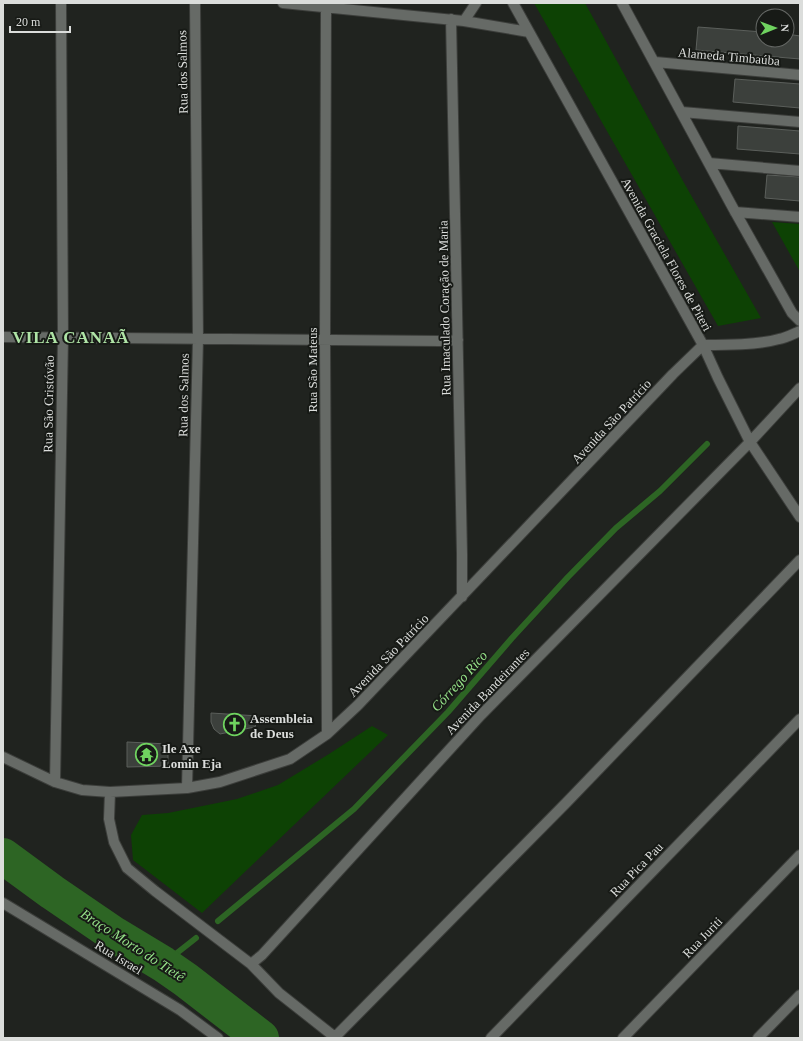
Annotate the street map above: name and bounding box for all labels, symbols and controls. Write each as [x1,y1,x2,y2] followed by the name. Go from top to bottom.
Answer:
[10,8,70,34] scale bar
[755,8,795,48] north arrow
[16,15,41,29] text: 20 m
[779,24,791,32] text: N
[174,30,191,114] street label: Rua dos Salmos
[677,45,781,68] street label: Alameda Timbaúba
[618,175,715,334] street label: Avenida Graciela Flores de Piteri
[435,220,454,396] street label: Rua Imaculado Coração de Maria
[305,327,320,413] street label: Rua São Mateus
[12,328,130,347] district label: VILA CANAÃ
[175,353,192,437] street label: Rua dos Salmos
[40,355,57,453] street label: Rua São Cristóvão
[569,376,654,467] street label: Avenida São Patrício
[345,611,432,700] street label: Avenida São Patrício
[442,645,532,738] street label: Avenida Bandeirantes
[428,648,490,715] water label: Córrego Rico
[250,711,313,741] place label: Assembleia de Deus
[221,712,247,738] church icon: Assembleia de Deus
[162,741,222,771] place label: Ile Axe Lomin Eja
[134,742,160,768] temple icon: Ile Axe Lomin Eja
[607,839,666,899] street label: Rua Pica Pau
[78,906,188,985] water label: Braço Morto do Tietê
[679,914,726,961] street label: Rua Juriti
[92,937,146,978] street label: Rua Israel

